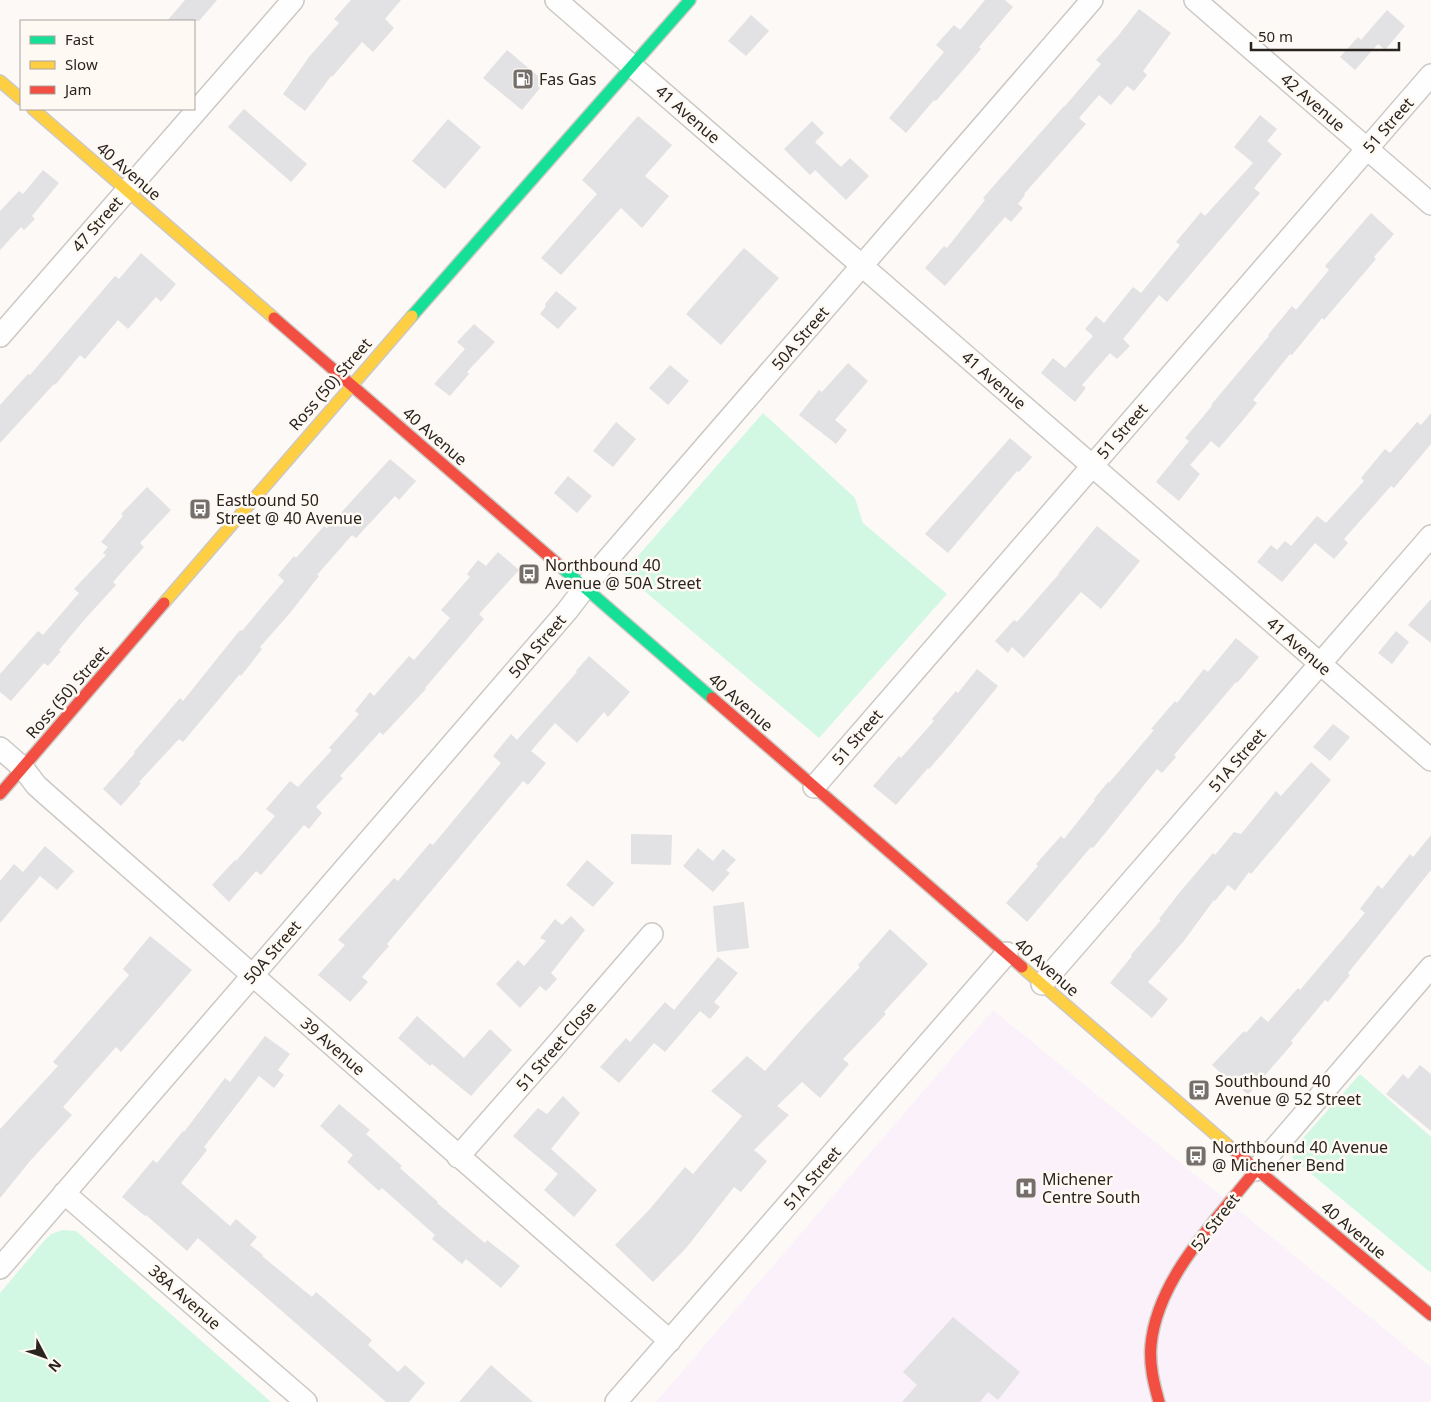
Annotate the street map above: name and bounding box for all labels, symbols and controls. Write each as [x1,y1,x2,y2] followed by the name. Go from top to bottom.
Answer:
[20,20,195,110] legend
[1251,20,1398,52] scale bar
[1258,26,1293,46] text: 50 m
[65,29,94,49] text: Fast
[65,54,98,74] text: Slow
[511,67,535,91] fuel station icon: Fas Gas
[539,68,596,90] place label: Fas Gas
[1276,68,1350,136] street label: 42 Avenue
[63,79,92,99] text: Jam
[651,80,725,148] street label: 41 Avenue
[1358,92,1418,158] street label: 51 Street
[92,137,166,205] street label: 40 Avenue
[67,191,127,257] street label: 47 Street
[766,301,834,374] street label: 50A Street
[284,333,376,435] street label: Ross (50) Street
[957,346,1031,414] street label: 41 Avenue
[1092,398,1152,464] street label: 51 Street
[398,402,472,470] street label: 40 Avenue
[216,489,362,529] place label: Eastbound 50 Street @ 40 Avenue
[188,497,212,521] bus stop icon: Eastbound 50 Street @ 40 Avenue
[545,554,701,594] place label: Northbound 40 Avenue @ 50A Street
[517,562,541,586] bus stop icon: Northbound 40 Avenue @ 50A Street
[503,609,571,682] street label: 50A Street
[1262,612,1336,680] street label: 41 Avenue
[21,641,113,743] street label: Ross (50) Street
[704,668,778,736] street label: 40 Avenue
[827,704,887,770] street label: 51 Street
[1203,723,1271,796] street label: 51A Street
[238,915,306,988] street label: 50A Street
[1010,933,1084,1001] street label: 40 Avenue
[511,997,601,1095] street label: 51 Street Close
[296,1012,370,1080] street label: 39 Avenue
[1215,1070,1361,1110] place label: Southbound 40 Avenue @ 52 Street
[1187,1078,1211,1102] bus stop icon: Southbound 40 Avenue @ 52 Street
[1212,1136,1388,1176] place label: Northbound 40 Avenue @ Michener Bend
[778,1141,846,1214] street label: 51A Street
[1184,1144,1208,1168] bus stop icon: Northbound 40 Avenue @ Michener Bend
[1042,1168,1140,1208] place label: Michener Centre South
[1014,1176,1038,1200] hospital icon: Michener Centre South
[1186,1189,1244,1255] street label: 52 Street
[1317,1196,1391,1264] street label: 40 Avenue
[144,1260,226,1334] street label: 38A Avenue
[20,1332,70,1382] north arrow
[44,1355,66,1376] text: N

